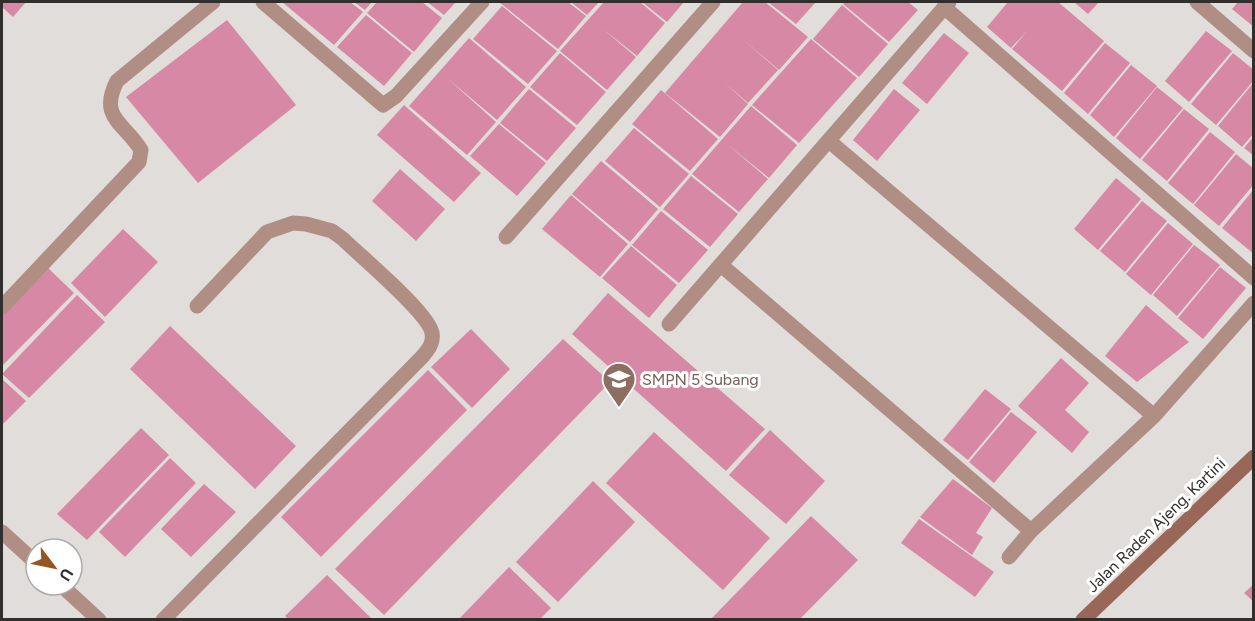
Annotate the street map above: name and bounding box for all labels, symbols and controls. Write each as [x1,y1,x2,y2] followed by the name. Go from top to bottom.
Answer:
[601,361,637,408] school or university icon: SMPN 5 Subang
[642,370,759,389] place label: SMPN 5 Subang
[1083,454,1229,596] street label: Jalan Raden Ajeng. Kartini
[24,537,84,597] north arrow
[55,565,77,584] text: U

